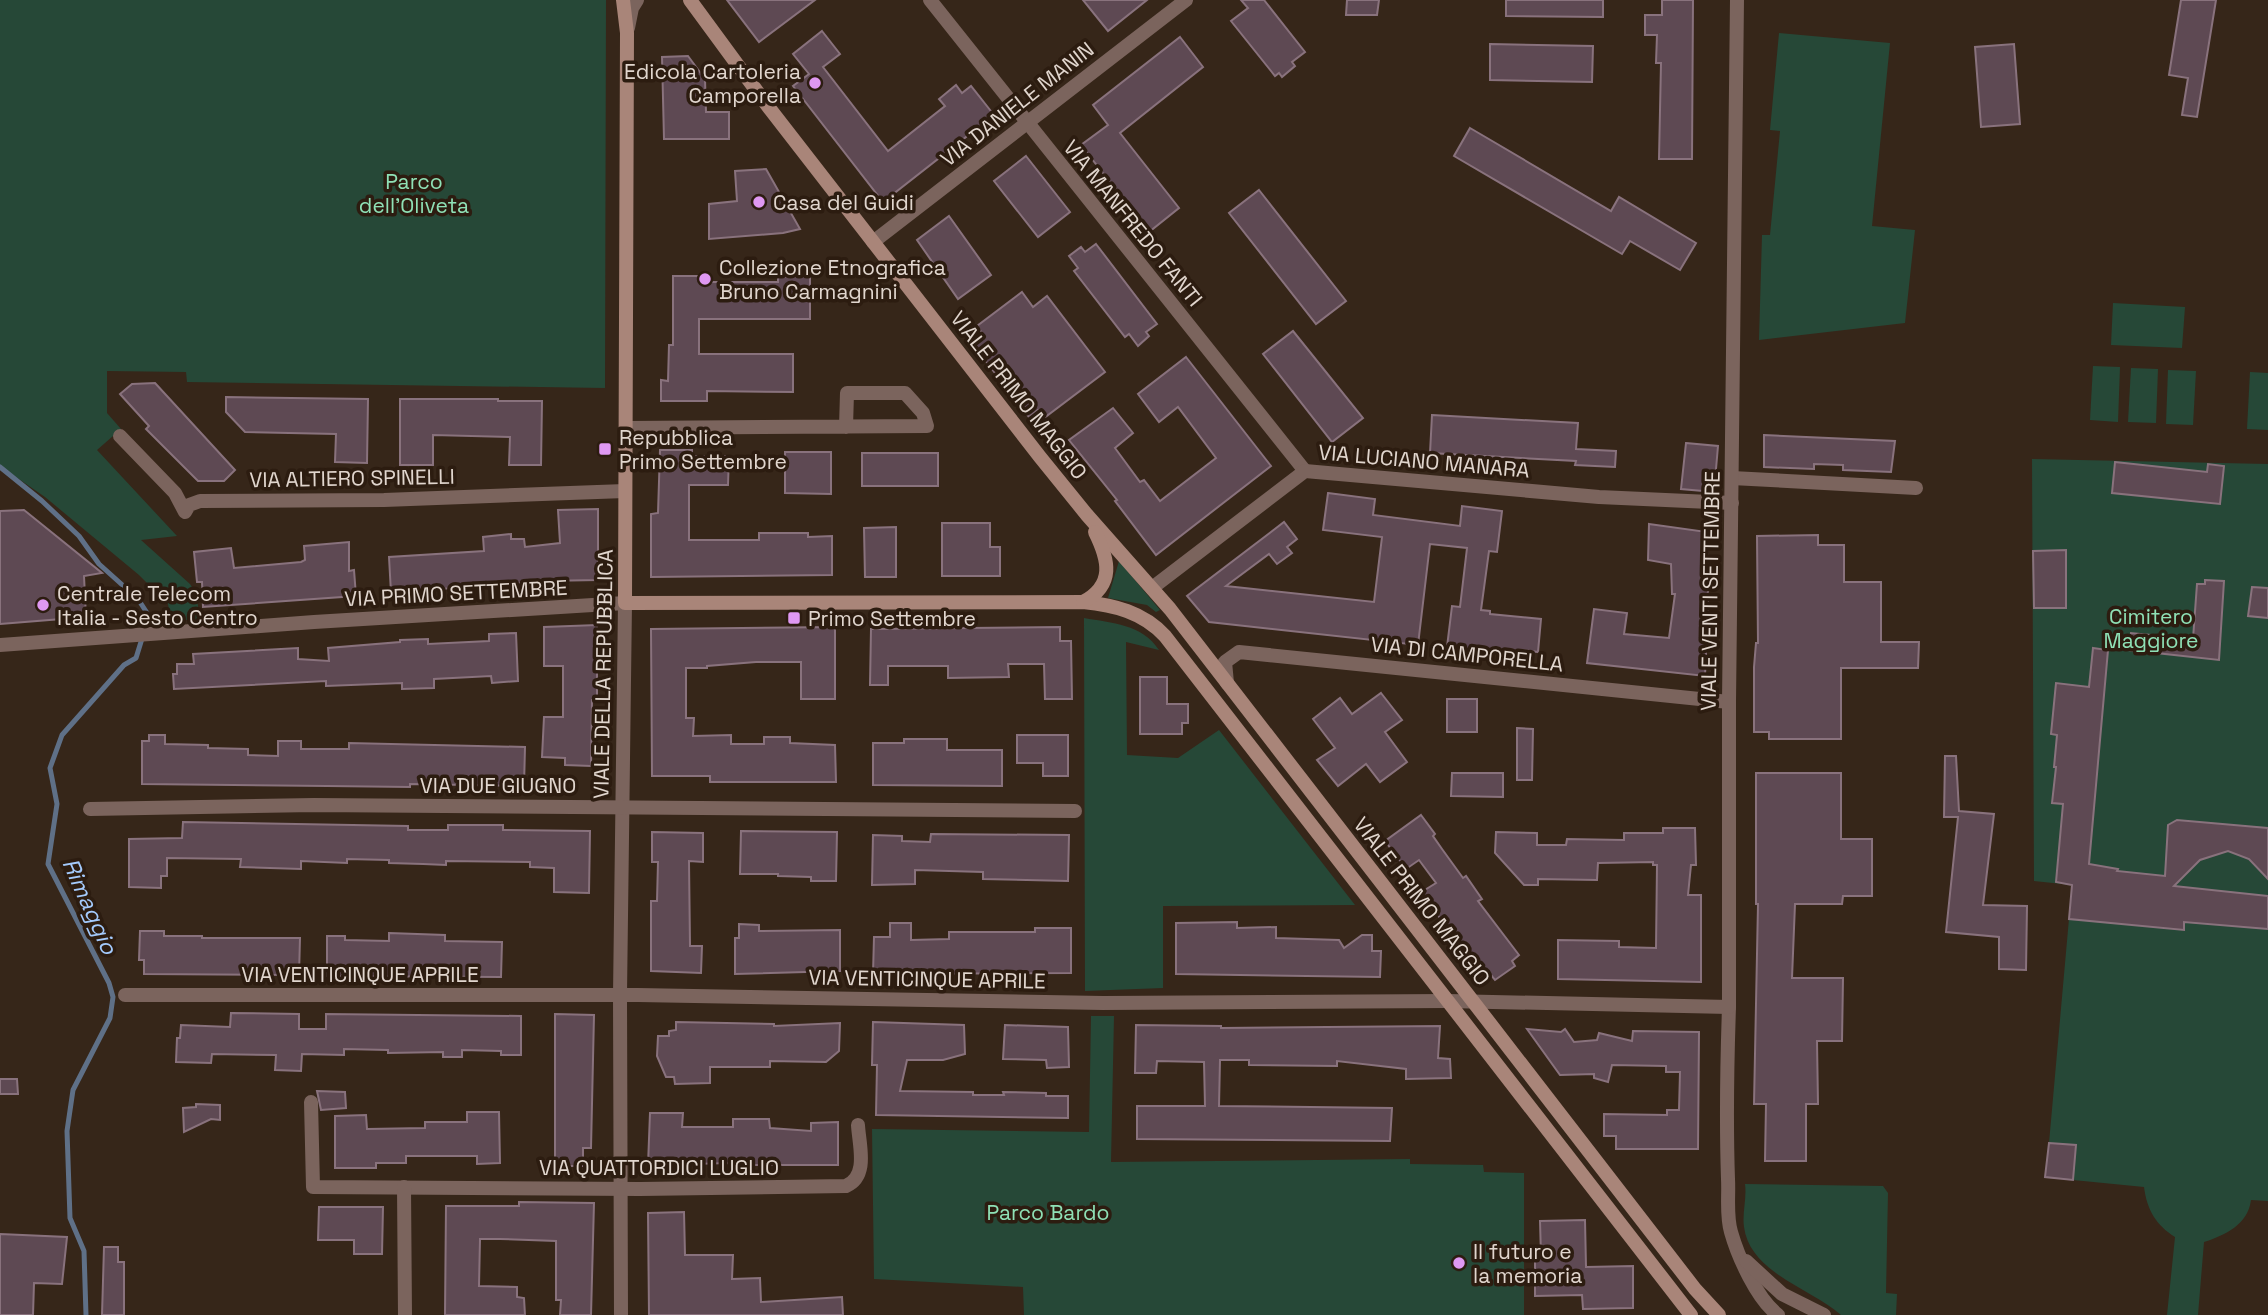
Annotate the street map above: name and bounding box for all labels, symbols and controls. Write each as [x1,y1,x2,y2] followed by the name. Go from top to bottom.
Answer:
[935,36,1099,172] street label: VIA DANIELE MANIN
[624,58,801,109] place label: Edicola Cartoleria Camporella
[807,75,823,91] marker: Edicola Cartoleria Camporella
[1057,134,1209,312] street label: VIA MANFREDO FANTI
[359,168,469,219] park label: Parco dell'Oliveta
[773,189,914,216] place label: Casa del Guidi
[751,194,767,210] marker: Casa del Guidi
[719,254,946,305] place label: Collezione Etnografica Bruno Carmagnini
[697,271,713,287] marker: Collezione Etnografica Bruno Carmagnini
[945,305,1093,485] street label: VIALE PRIMO MAGGIO
[619,424,787,475] place label: Repubblica Primo Settembre
[1317,438,1531,484] street label: VIA LUCIANO MANARA
[597,441,613,457] marker: Repubblica Primo Settembre
[249,463,455,493] street label: VIA ALTIERO SPINELLI
[1694,471,1726,711] street label: VIALE VENTI SETTEMBRE
[587,549,619,799] street label: VIALE DELLA REPUBBLICA
[344,574,568,612] street label: VIA PRIMO SETTEMBRE
[57,580,258,631] place label: Centrale Telecom Italia - Sesto Centro
[35,597,51,613] marker: Centrale Telecom Italia - Sesto Centro
[2103,603,2199,654] park label: Cimitero Maggiore
[808,605,976,632] place label: Primo Settembre
[786,610,802,626] marker: Primo Settembre
[1369,630,1565,678] street label: VIA DI CAMPORELLA
[420,772,576,799] street label: VIA DUE GIUGNO
[1348,811,1496,991] street label: VIALE PRIMO MAGGIO
[56,853,125,960] water label: Rimaggio
[241,961,479,988] street label: VIA VENTICINQUE APRILE
[808,963,1046,995] street label: VIA VENTICINQUE APRILE
[539,1154,779,1181] street label: VIA QUATTORDICI LUGLIO
[987,1199,1109,1226] park label: Parco Bardo
[1473,1238,1582,1289] place label: Il futuro e la memoria
[1451,1255,1467,1271] marker: Il futuro e la memoria

